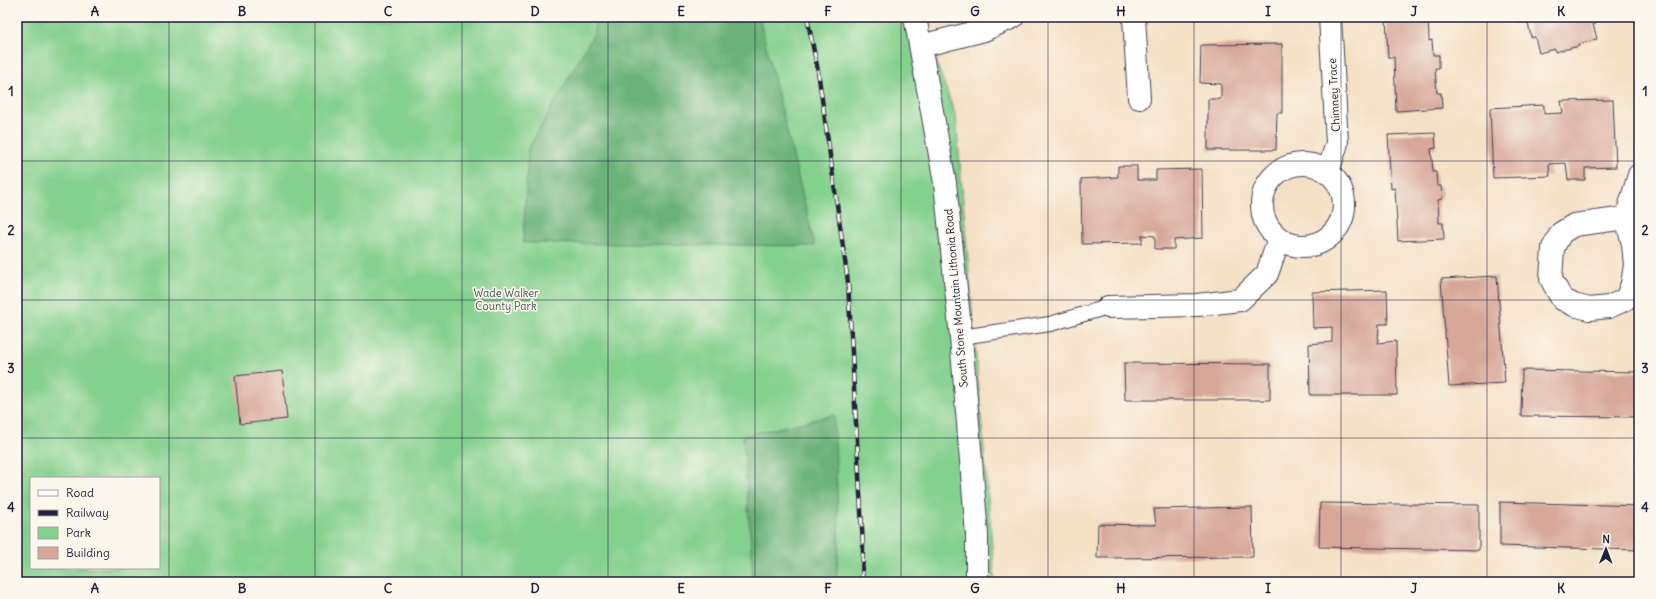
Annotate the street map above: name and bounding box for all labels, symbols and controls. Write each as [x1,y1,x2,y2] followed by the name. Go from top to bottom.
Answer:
[91,3,100,20] text: A
[238,3,247,20] text: B
[384,3,393,20] text: C
[530,3,540,20] text: D
[677,3,685,20] text: E
[824,3,832,20] text: F
[970,3,980,20] text: G
[1116,3,1126,20] text: H
[1265,3,1271,20] text: I
[1411,3,1418,20] text: J
[1557,3,1566,20] text: K
[1325,58,1343,132] street label: Chimney Trace
[8,83,14,100] text: 1
[1642,83,1648,100] text: 1
[941,207,971,388] street label: South Stone Mountain Lithonia Road
[7,222,15,239] text: 2
[1641,222,1649,239] text: 2
[473,286,539,313] park label: Wade Walker County Park
[7,360,15,377] text: 3
[1641,360,1649,377] text: 3
[30,477,160,569] legend
[66,485,94,500] text: Road
[7,499,15,516] text: 4
[1641,499,1649,516] text: 4
[66,505,109,520] text: Railway
[66,525,91,540] text: Park
[1586,529,1626,569] north arrow
[1602,532,1610,546] text: N
[66,545,110,560] text: Building
[91,580,100,597] text: A
[238,580,247,597] text: B
[384,580,393,597] text: C
[530,580,540,597] text: D
[677,580,685,597] text: E
[824,580,832,597] text: F
[970,580,980,597] text: G
[1116,580,1126,597] text: H
[1265,580,1271,597] text: I
[1411,580,1418,597] text: J
[1557,580,1566,597] text: K

